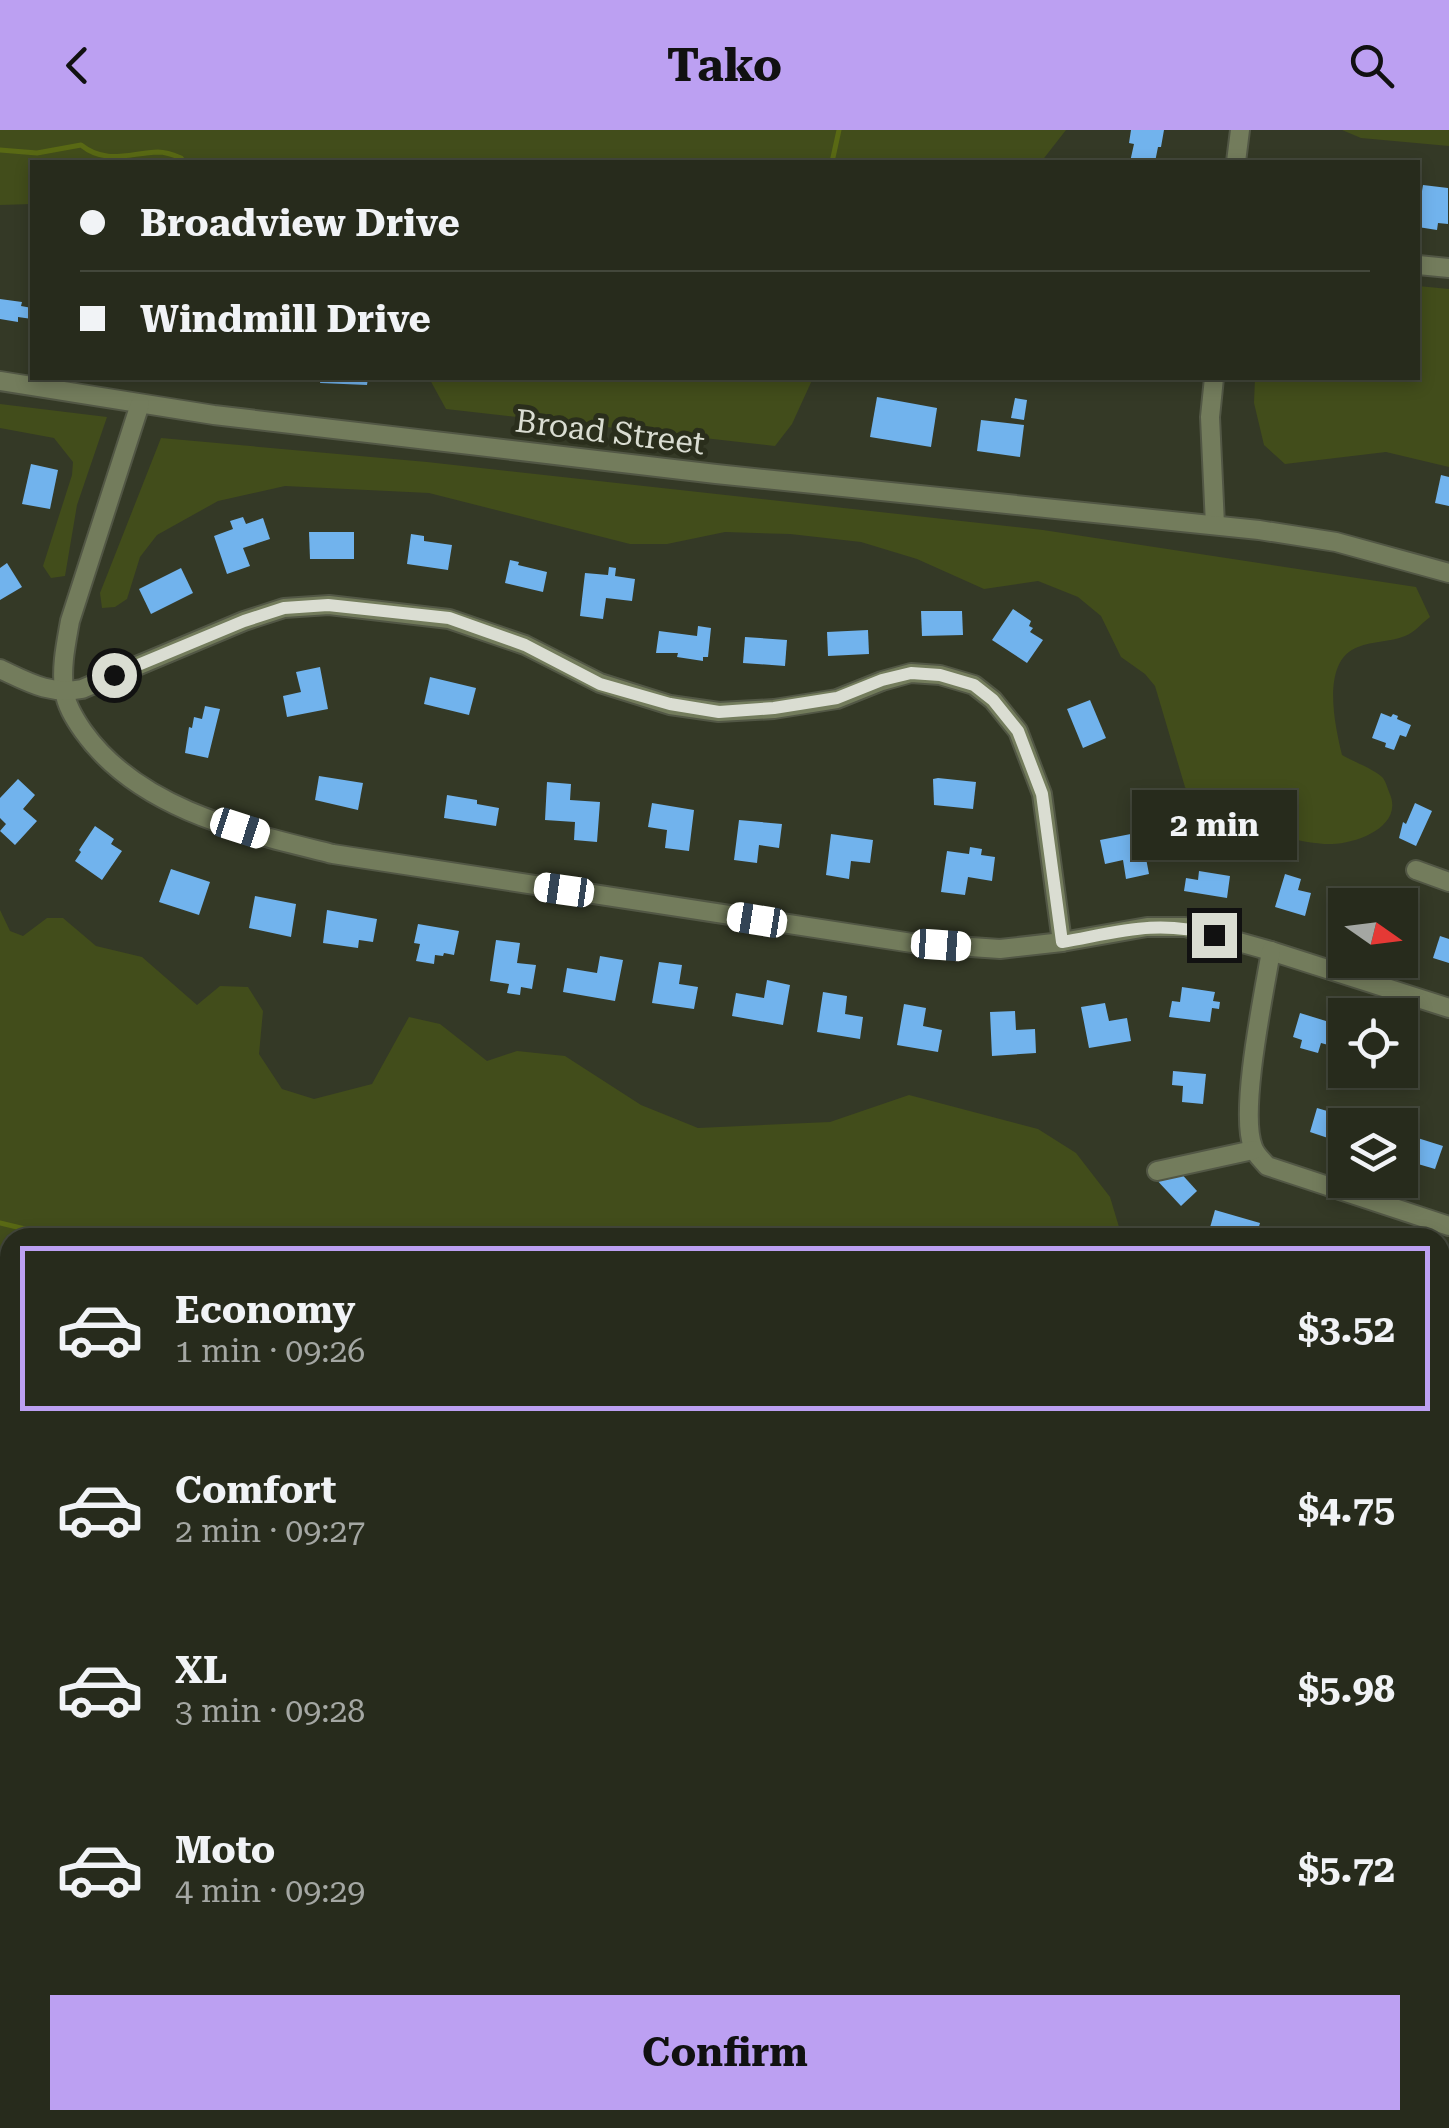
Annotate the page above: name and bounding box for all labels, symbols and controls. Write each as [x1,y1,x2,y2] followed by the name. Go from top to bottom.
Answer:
[50,38,105,93] icon: back
[1344,38,1399,93] icon: search
[667,39,782,92] text: Tako
[140,201,460,245] text: Broadview Drive
[140,297,431,341] text: Windmill Drive
[513,402,707,463] street label: Broad Street
[92,653,137,698] route start
[1132,790,1296,860] callout: 2 min
[207,804,273,852] car
[1170,806,1259,844] text: 2 min
[532,871,596,909] car
[1328,888,1418,978] north arrow
[1328,888,1418,1198] map controls
[725,900,789,940] car
[1192,913,1237,958] route end
[910,928,972,962] car
[1328,998,1418,1088] button: locate
[1328,1108,1418,1198] button: layers
[55,1284,145,1374] icon: car
[175,1288,355,1332] text: Economy
[1298,1307,1395,1351] text: $3.52
[175,1332,365,1370] text: 1 min · 09:26
[55,1464,145,1554] icon: car
[175,1468,336,1512] text: Comfort
[1298,1487,1395,1531] text: $4.75
[175,1512,365,1550] text: 2 min · 09:27
[55,1644,145,1734] icon: car
[175,1648,227,1692] text: XL
[1298,1667,1395,1711] text: $5.98
[175,1692,365,1730] text: 3 min · 09:28
[55,1824,145,1914] icon: car
[175,1828,275,1872] text: Moto
[1298,1847,1395,1891] text: $5.72
[175,1872,365,1910] text: 4 min · 09:29
[50,1995,1400,2110] button: Confirm

